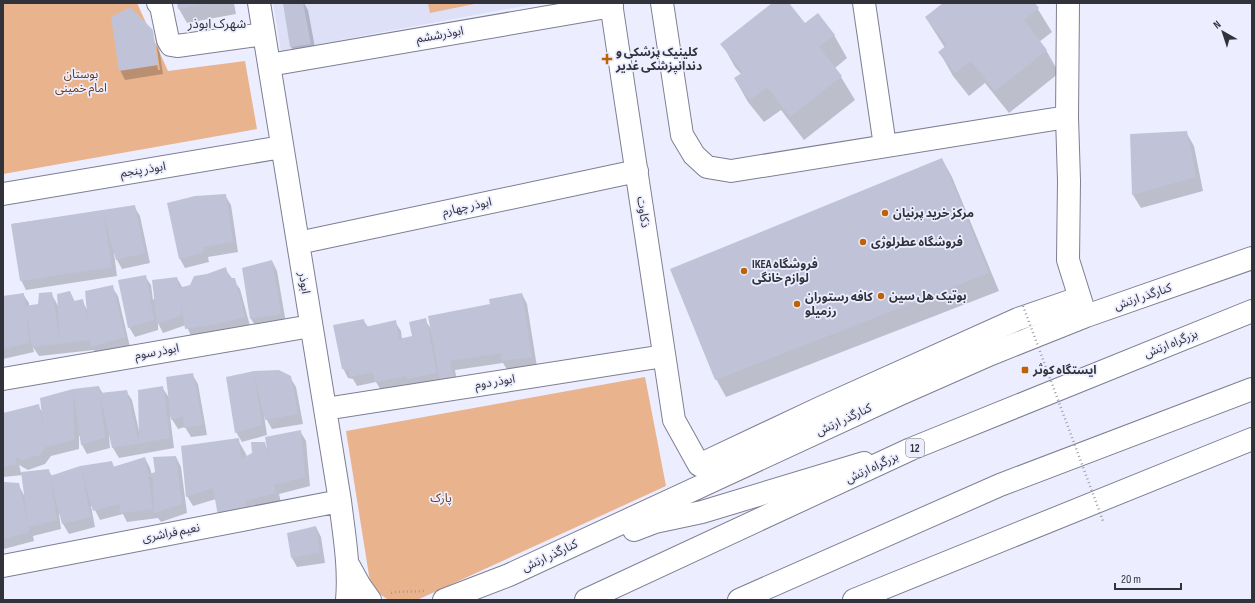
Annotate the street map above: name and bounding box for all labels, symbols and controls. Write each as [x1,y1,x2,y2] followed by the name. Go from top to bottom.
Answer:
[1203,12,1243,52] north arrow
[187,16,246,32] district label: شهرک ابوذر
[1211,18,1223,32] text: N
[415,23,465,48] street label: ابوذرششم
[615,45,702,74] place label: کلینیک پزشکی و دندانپزشکی غدیر
[601,53,613,65] marker: کلینیک پزشکی و دندانپزشکی غدیر
[55,67,107,97] park label: بوستان امام خمینی
[119,159,167,182] street label: ابوذر پنجم
[441,194,493,221] street label: ابوذر چهارم
[633,195,653,229] street label: ذکاوت
[893,206,974,221] place label: مرکز خرید پرنیان
[880,208,890,218] marker: مرکز خرید پرنیان
[871,235,963,250] place label: فروشگاه عطرلوژی
[858,237,868,247] marker: فروشگاه عطرلوژی
[752,257,818,287] place label: IKEA فروشگاه لوازم خانگی
[739,266,749,276] marker: IKEA فروشگاه لوازم خانگی
[295,270,313,295] street label: ابوذر
[1112,280,1175,314] street label: کنارگذر ارتش
[889,289,967,304] place label: بوتیک هل سین
[805,290,873,319] place label: کافه رستوران رزمیلو
[876,291,886,301] marker: بوتیک هل سین
[792,299,802,309] marker: کافه رستوران رزمیلو
[1142,326,1200,362] street label: بزرگراه ارتش
[134,341,181,364] street label: ابوذر سوم
[1032,363,1097,378] place label: ایستگاه کوثر
[1020,365,1030,375] marker: ایستگاه کوثر
[474,371,517,394] street label: ابوذر دوم
[814,400,875,439] street label: کنارگذر ارتش
[906,439,924,457] road number: 12
[843,449,901,487] street label: بزرگراه ارتش
[430,491,452,506] park label: پارک
[141,520,201,547] street label: نعیم فراشری
[520,536,581,575] street label: کنارگذر ارتش
[1115,565,1181,591] scale bar
[1121,572,1141,587] text: 20 m

